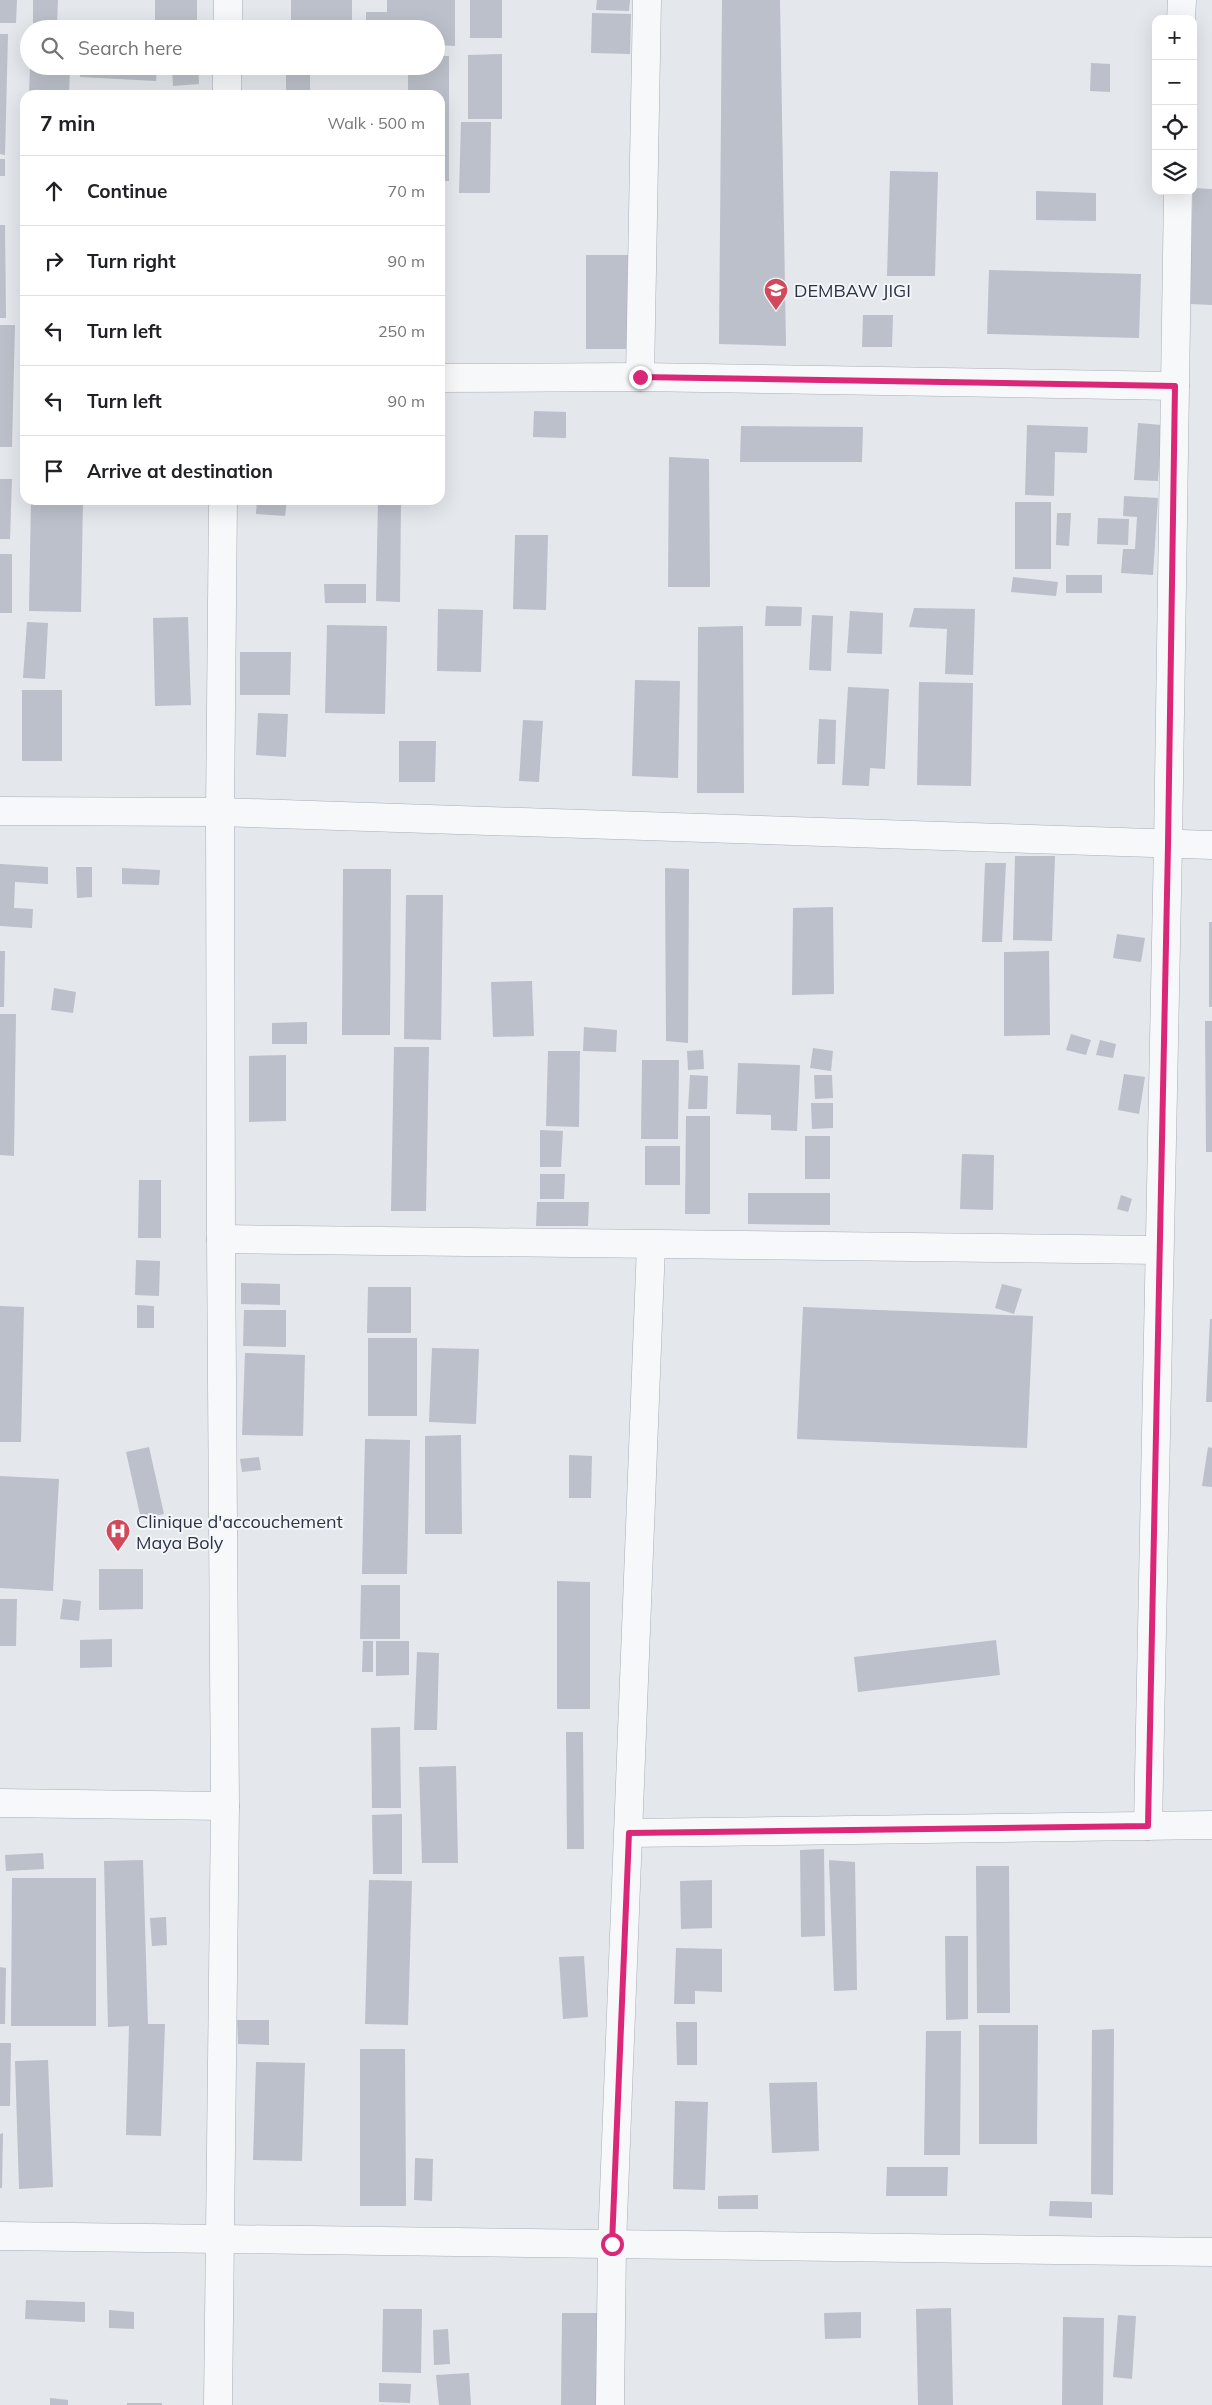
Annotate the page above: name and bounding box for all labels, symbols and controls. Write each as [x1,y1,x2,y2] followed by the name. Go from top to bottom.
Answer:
[1152,15,1197,195] map controls
[1152,15,1197,60] button: +
[20,20,445,75] search box
[38,34,66,62] icon: search
[78,36,182,60] text: Search here
[1152,60,1197,105] button: −
[1152,105,1197,150] button: locate
[40,110,95,136] text: 7 min
[327,113,425,133] text: Walk · 500 m
[1152,150,1197,195] button: layers
[40,177,68,205] icon: ahead
[87,179,167,203] text: Continue
[388,181,425,201] text: 70 m
[40,247,68,275] icon: right
[87,249,176,273] text: Turn right
[388,251,425,271] text: 90 m
[763,277,789,311] school or university icon: DEMBAW JIGI
[794,279,911,302] place label: DEMBAW JIGI
[40,317,68,345] icon: left
[87,319,162,343] text: Turn left
[378,321,425,341] text: 250 m
[629,366,652,389] route end
[40,387,68,415] icon: left
[87,389,162,413] text: Turn left
[388,391,425,411] text: 90 m
[40,457,68,485] icon: arrive
[87,459,273,483] text: Arrive at destination
[136,1510,343,1554] place label: Clinique d'accouchement Maya Boly
[105,1518,131,1552] hospital icon: Clinique d'accouchement Maya Boly
[601,2233,624,2256] route start

